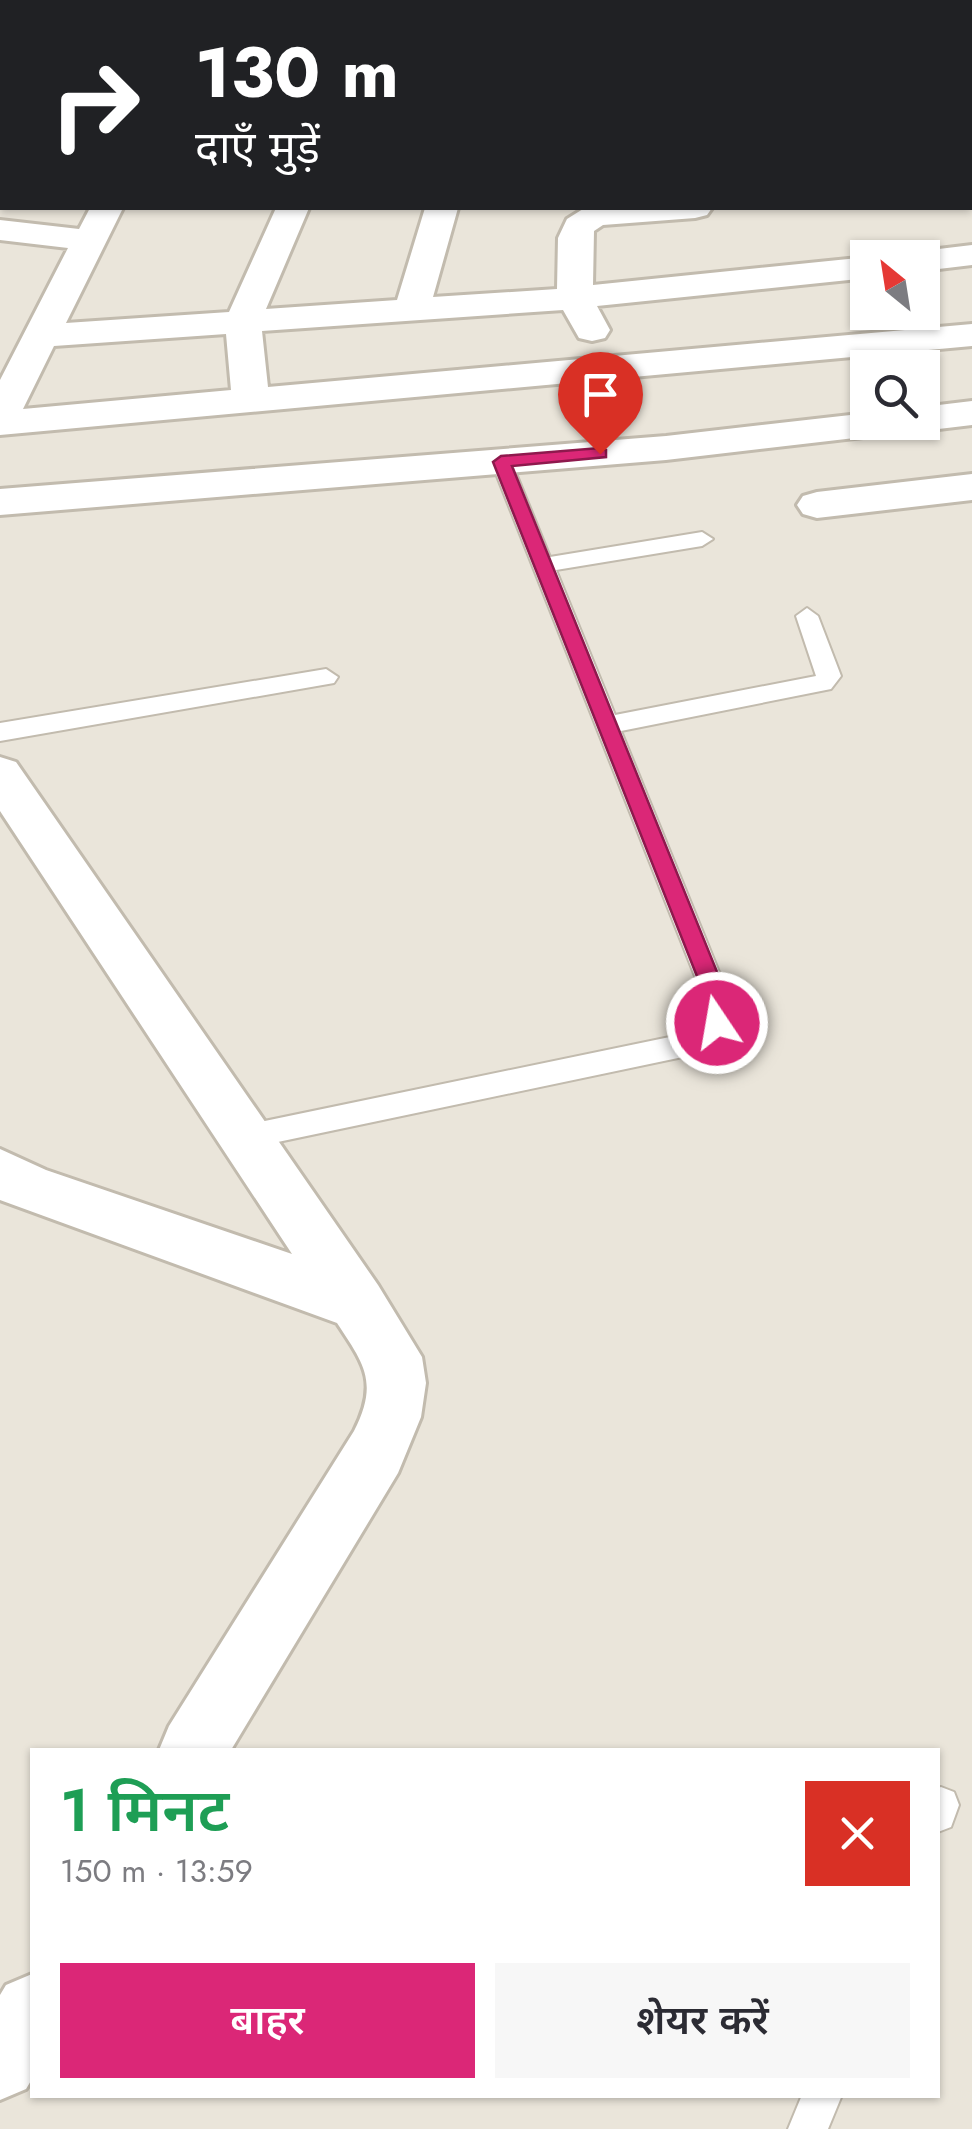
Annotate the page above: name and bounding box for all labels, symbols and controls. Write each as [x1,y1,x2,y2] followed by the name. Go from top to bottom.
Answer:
[195,22,399,123] text: 130 m
[30,40,160,170] icon: right
[195,115,320,180] text: दाएँ मुड़ें
[850,240,940,330] north arrow
[850,240,940,440] map controls
[850,350,940,440] button: search
[558,352,643,455] pin
[573,367,628,422] icon: arrive
[665,971,769,1075] position arrow
[60,1767,229,1854] text: 1 मिनट
[805,1781,910,1886] button: close
[60,1848,253,1894] text: 150 m · 13:59
[60,1963,475,2078] button: बाहर
[495,1963,910,2078] button: शेयर करें

